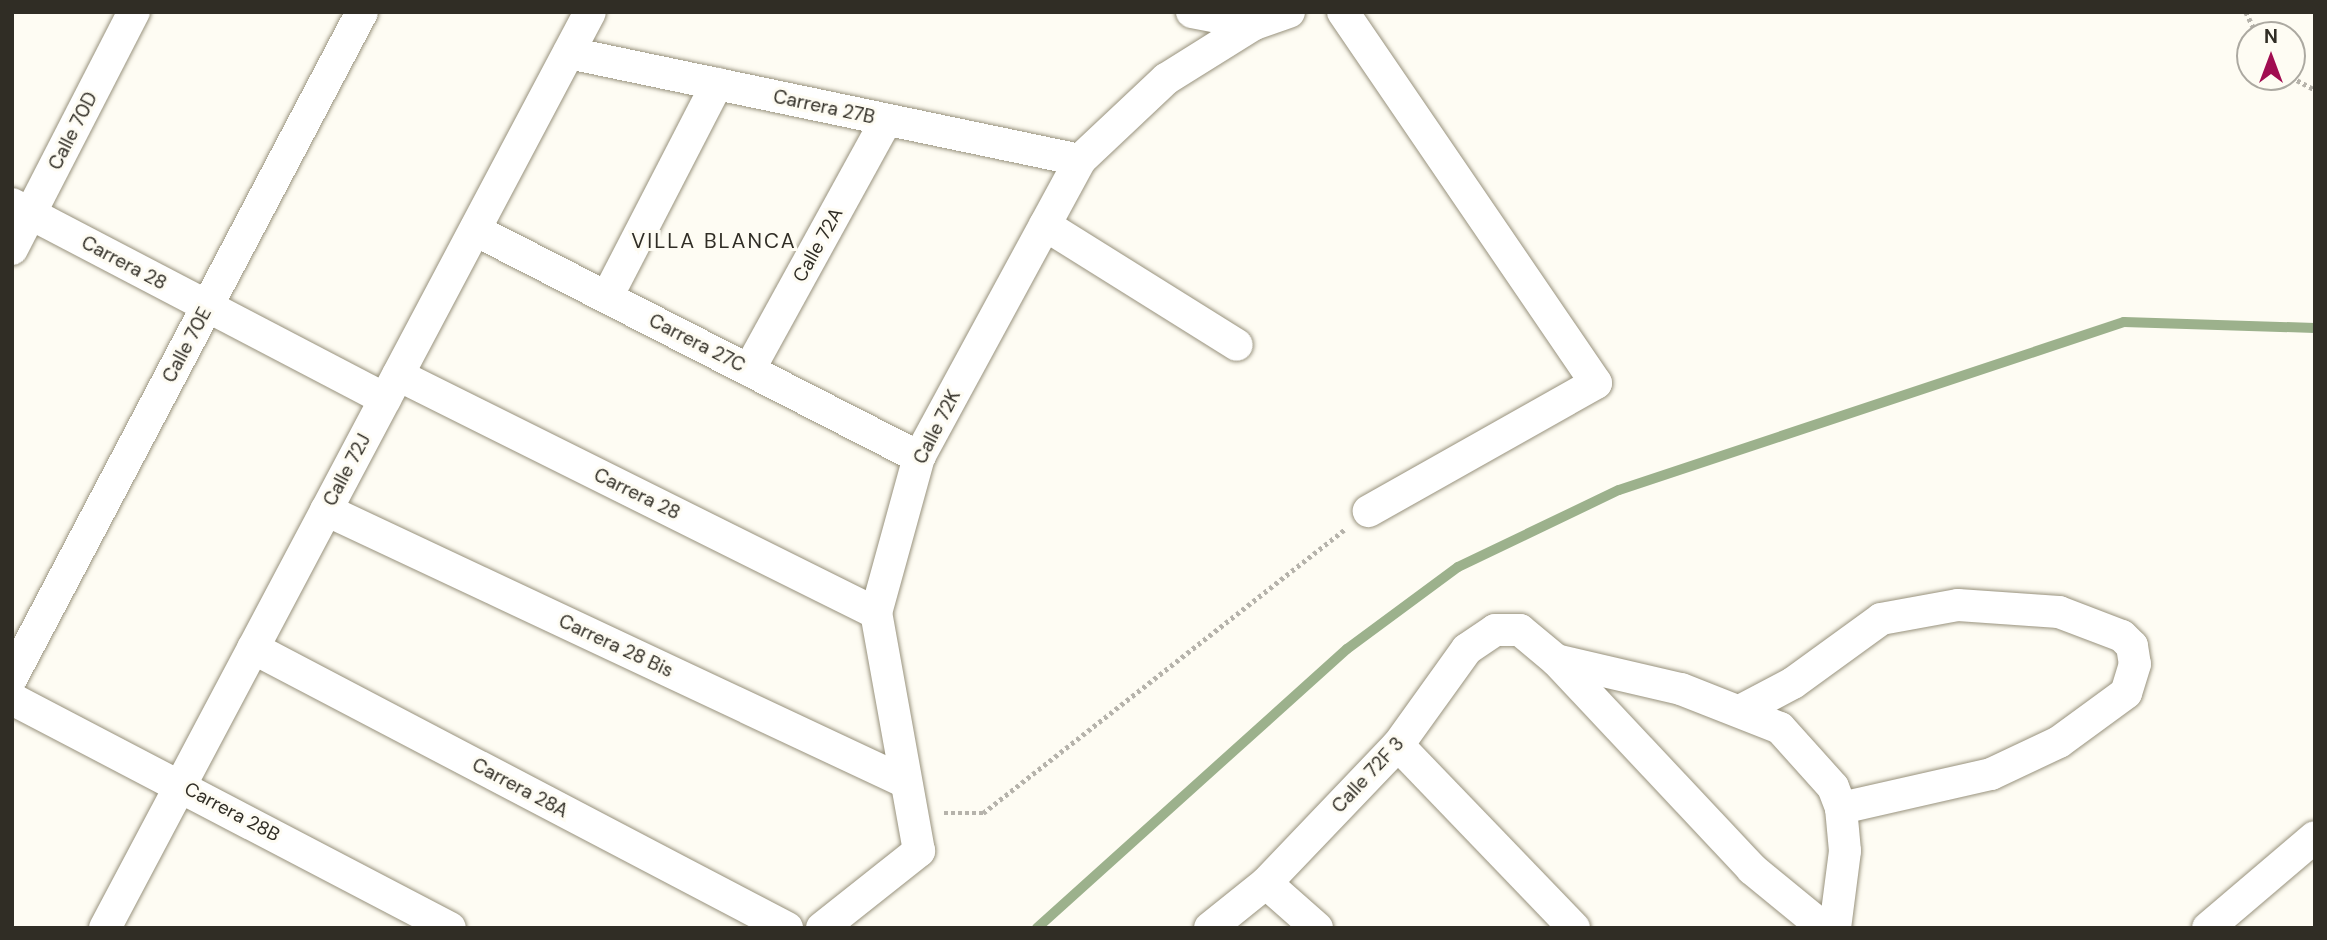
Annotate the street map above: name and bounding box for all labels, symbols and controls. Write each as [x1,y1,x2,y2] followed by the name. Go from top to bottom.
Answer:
[2236,21,2306,91] north arrow
[2264,24,2278,49] text: N
[771,85,877,129] street label: Carrera 27B
[44,88,102,174] street label: Calle 70D
[788,204,848,286] street label: Calle 72A
[633,228,795,254] district label: VILLA BLANCA
[78,231,170,295] street label: Carrera 28
[158,303,216,387] street label: Calle 70E
[645,309,749,377] street label: Carrera 27C
[909,386,965,468] street label: Calle 72K
[319,430,375,510] street label: Calle 72J
[590,463,684,525] street label: Carrera 28
[555,610,677,682] street label: Carrera 28 Bis
[1327,732,1409,818] street label: Calle 72F 3
[468,753,572,823] street label: Carrera 28A
[181,777,283,847] street label: Carrera 28B

